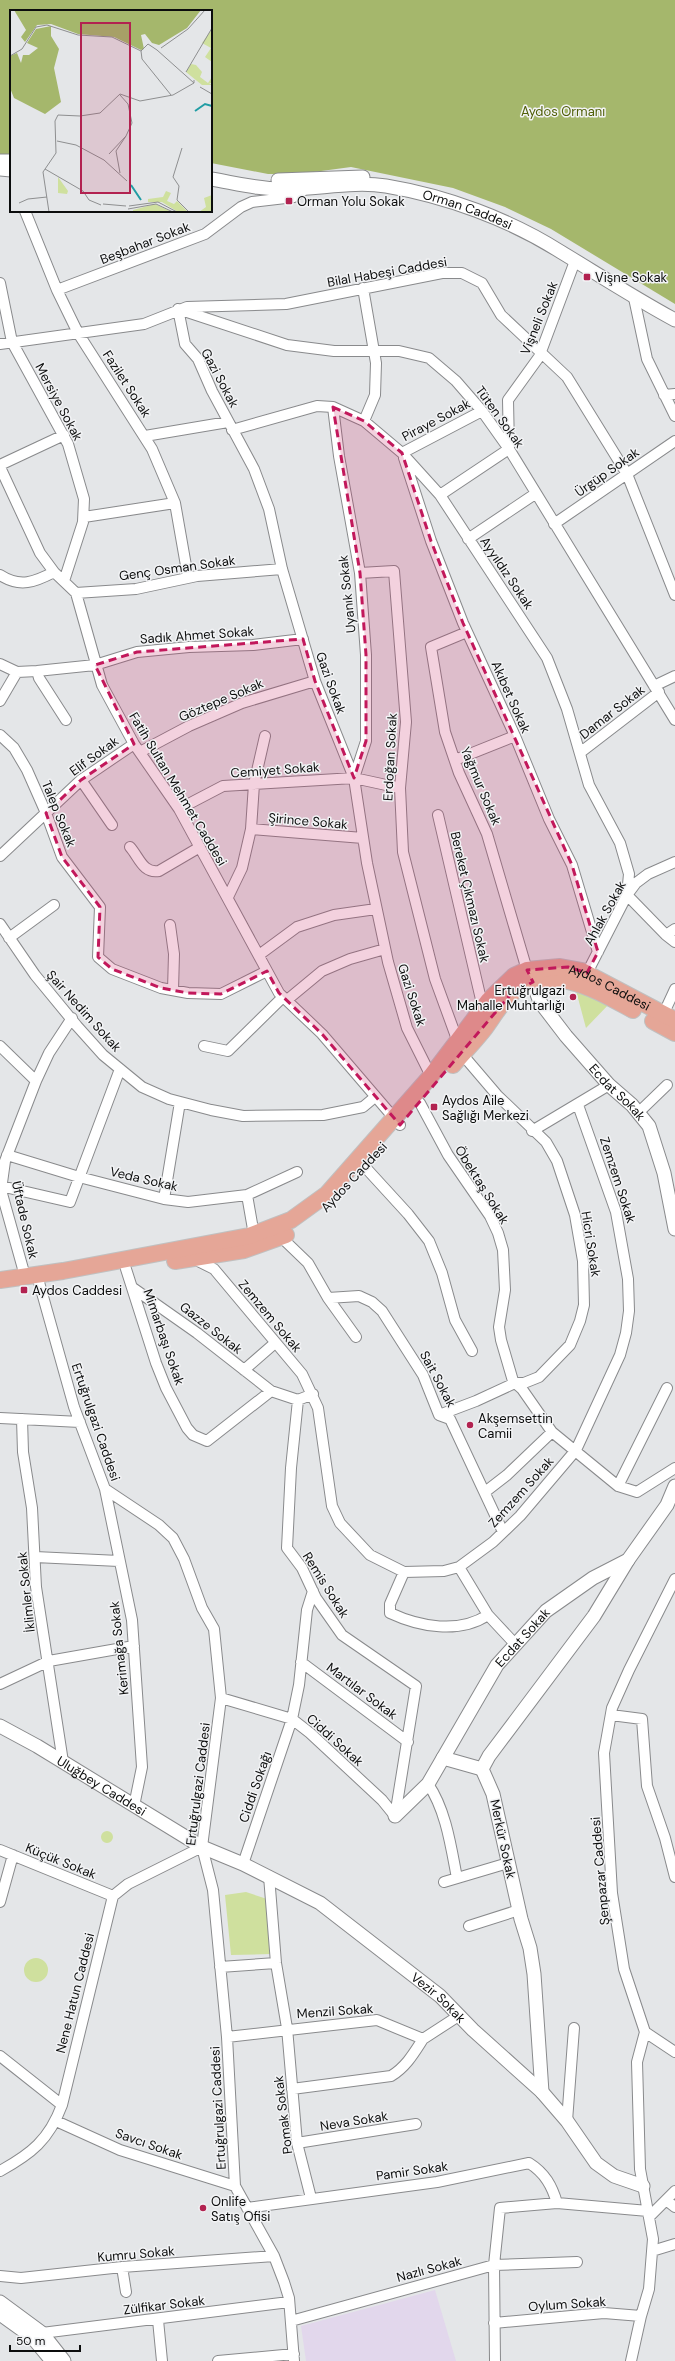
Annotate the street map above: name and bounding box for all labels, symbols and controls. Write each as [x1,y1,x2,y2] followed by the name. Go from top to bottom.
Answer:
[10,10,212,212] inset map
[521,103,605,120] park label: Aydos Ormanı
[421,185,515,233] street label: Orman Caddesi
[297,193,405,210] place label: Orman Yolu Sokak
[284,196,294,206] marker: Orman Yolu Sokak
[98,218,193,268] street label: Beşbahar Sokak
[326,253,448,291] street label: Bilal Habeşi Caddesi
[595,269,667,286] place label: Vişne Sokak
[582,272,592,282] marker: Vişne Sokak
[517,278,562,357] street label: Vişneli Sokak
[197,345,243,411] street label: Gazi Sokak
[99,347,155,421] street label: Fazilet Sokak
[31,360,87,444] street label: Mersiye Sokak
[472,383,528,452] street label: Tüten Sokak
[399,395,474,445] street label: Piraye Sokak
[571,443,643,500] street label: Ürgüp Sokak
[476,533,538,613] street label: Ayyıldız Sokak
[118,551,237,585] street label: Genç Osman Sokak
[334,554,360,634] street label: Uyanık Sokak
[139,622,255,647] street label: Sadık Ahmet Sokak
[312,650,350,717] street label: Gazi Sokak
[488,658,535,736] street label: Akıbet Sokak
[176,674,266,725] street label: Göztepe Sokak
[576,681,648,743] street label: Damar Sokak
[125,709,231,869] street label: Fatih Sultan Mehmet Caddesi
[379,712,401,801] street label: Erdoğan Sokak
[66,732,122,780] street label: Elif Sokak
[457,744,505,828] street label: Yağmur Sokak
[230,758,320,782] street label: Cemiyet Sokak
[38,778,80,850] street label: Talep Sokak
[268,809,349,833] street label: Şirince Sokak
[447,830,493,965] street label: Bereket Çıkmazı Sokak
[580,877,630,948] street label: Ahlak Sokak
[567,960,654,1014] street label: Aydos Caddesi
[394,962,430,1029] street label: Gazi Sokak
[43,967,125,1056] street label: Şair Nedim Sokak
[457,982,565,1014] place label: Ertuğrulgazi Mahalle Muhtarlığı
[568,992,578,1002] marker: Ertuğrulgazi Mahalle Muhtarlığı
[586,1060,650,1124] street label: Ecdat Sokak
[442,1092,529,1124] place label: Aydos Aile Sağlığı Merkezi
[429,1102,439,1112] marker: Aydos Aile Sağlığı Merkezi
[596,1135,640,1226] street label: Zemzem Sokak
[317,1138,391,1216] street label: Aydos Caddesi
[451,1142,513,1228] street label: Öbektaş Sokak
[108,1163,180,1195] street label: Veda Sokak
[8,1179,42,1261] street label: Üftade Sokak
[577,1210,605,1278] street label: Hicri Sokak
[235,1276,306,1356] street label: Zemzem Sokak
[32,1282,122,1299] place label: Aydos Caddesi
[19,1285,29,1295] marker: Aydos Caddesi
[140,1286,189,1388] street label: Mimarbaşı Sokak
[176,1298,246,1358] street label: Gazze Sokak
[416,1348,460,1411] street label: Sait Sokak
[68,1361,124,1483] street label: Ertuğrulgazi Caddesi
[478,1410,553,1442] place label: Akşemsettin Camii
[465,1420,475,1430] marker: Akşemsettin Camii
[485,1453,558,1531] street label: Zemzem Sokak
[299,1549,353,1622] street label: Remis Sokak
[13,1550,39,1633] street label: İklimler Sokak
[106,1600,132,1696] street label: Kerimağa Sokak
[491,1604,554,1670] street label: Ecdat Sokak
[323,1659,401,1723] street label: Martılar Sokak
[303,1710,367,1770] street label: Ciddi Sokak
[182,1722,214,1846] street label: Ertuğrulgazi Caddesi
[235,1749,275,1825] street label: Ciddi Sokağı
[54,1752,150,1819] street label: Uluğbey Caddesi
[486,1798,520,1881] street label: Merkür Sokak
[587,1816,613,1926] street label: Şenpazar Caddesi
[23,1839,99,1883] street label: Küçük Sokak
[52,1931,98,2055] street label: Nene Hatun Caddesi
[408,1968,470,2027] street label: Vezir Sokak
[296,2000,374,2022] street label: Menzil Sokak
[206,2046,230,2170] street label: Ertuğrulgazi Caddesi
[270,2074,296,2155] street label: Pomak Sokak
[319,2107,390,2135] street label: Neva Sokak
[113,2125,185,2164] street label: Savcı Sokak
[375,2157,450,2184] street label: Pamir Sokak
[211,2193,270,2225] place label: Onlife Satış Ofisi
[198,2203,208,2213] marker: Onlife Satış Ofisi
[97,2242,176,2266] street label: Kumru Sokak
[395,2252,464,2286] street label: Nazlı Sokak
[122,2292,206,2318] street label: Zülfikar Sokak
[527,2293,607,2315] street label: Oylum Sokak
[10,2327,80,2353] scale bar
[16,2333,45,2349] text: 50 m

